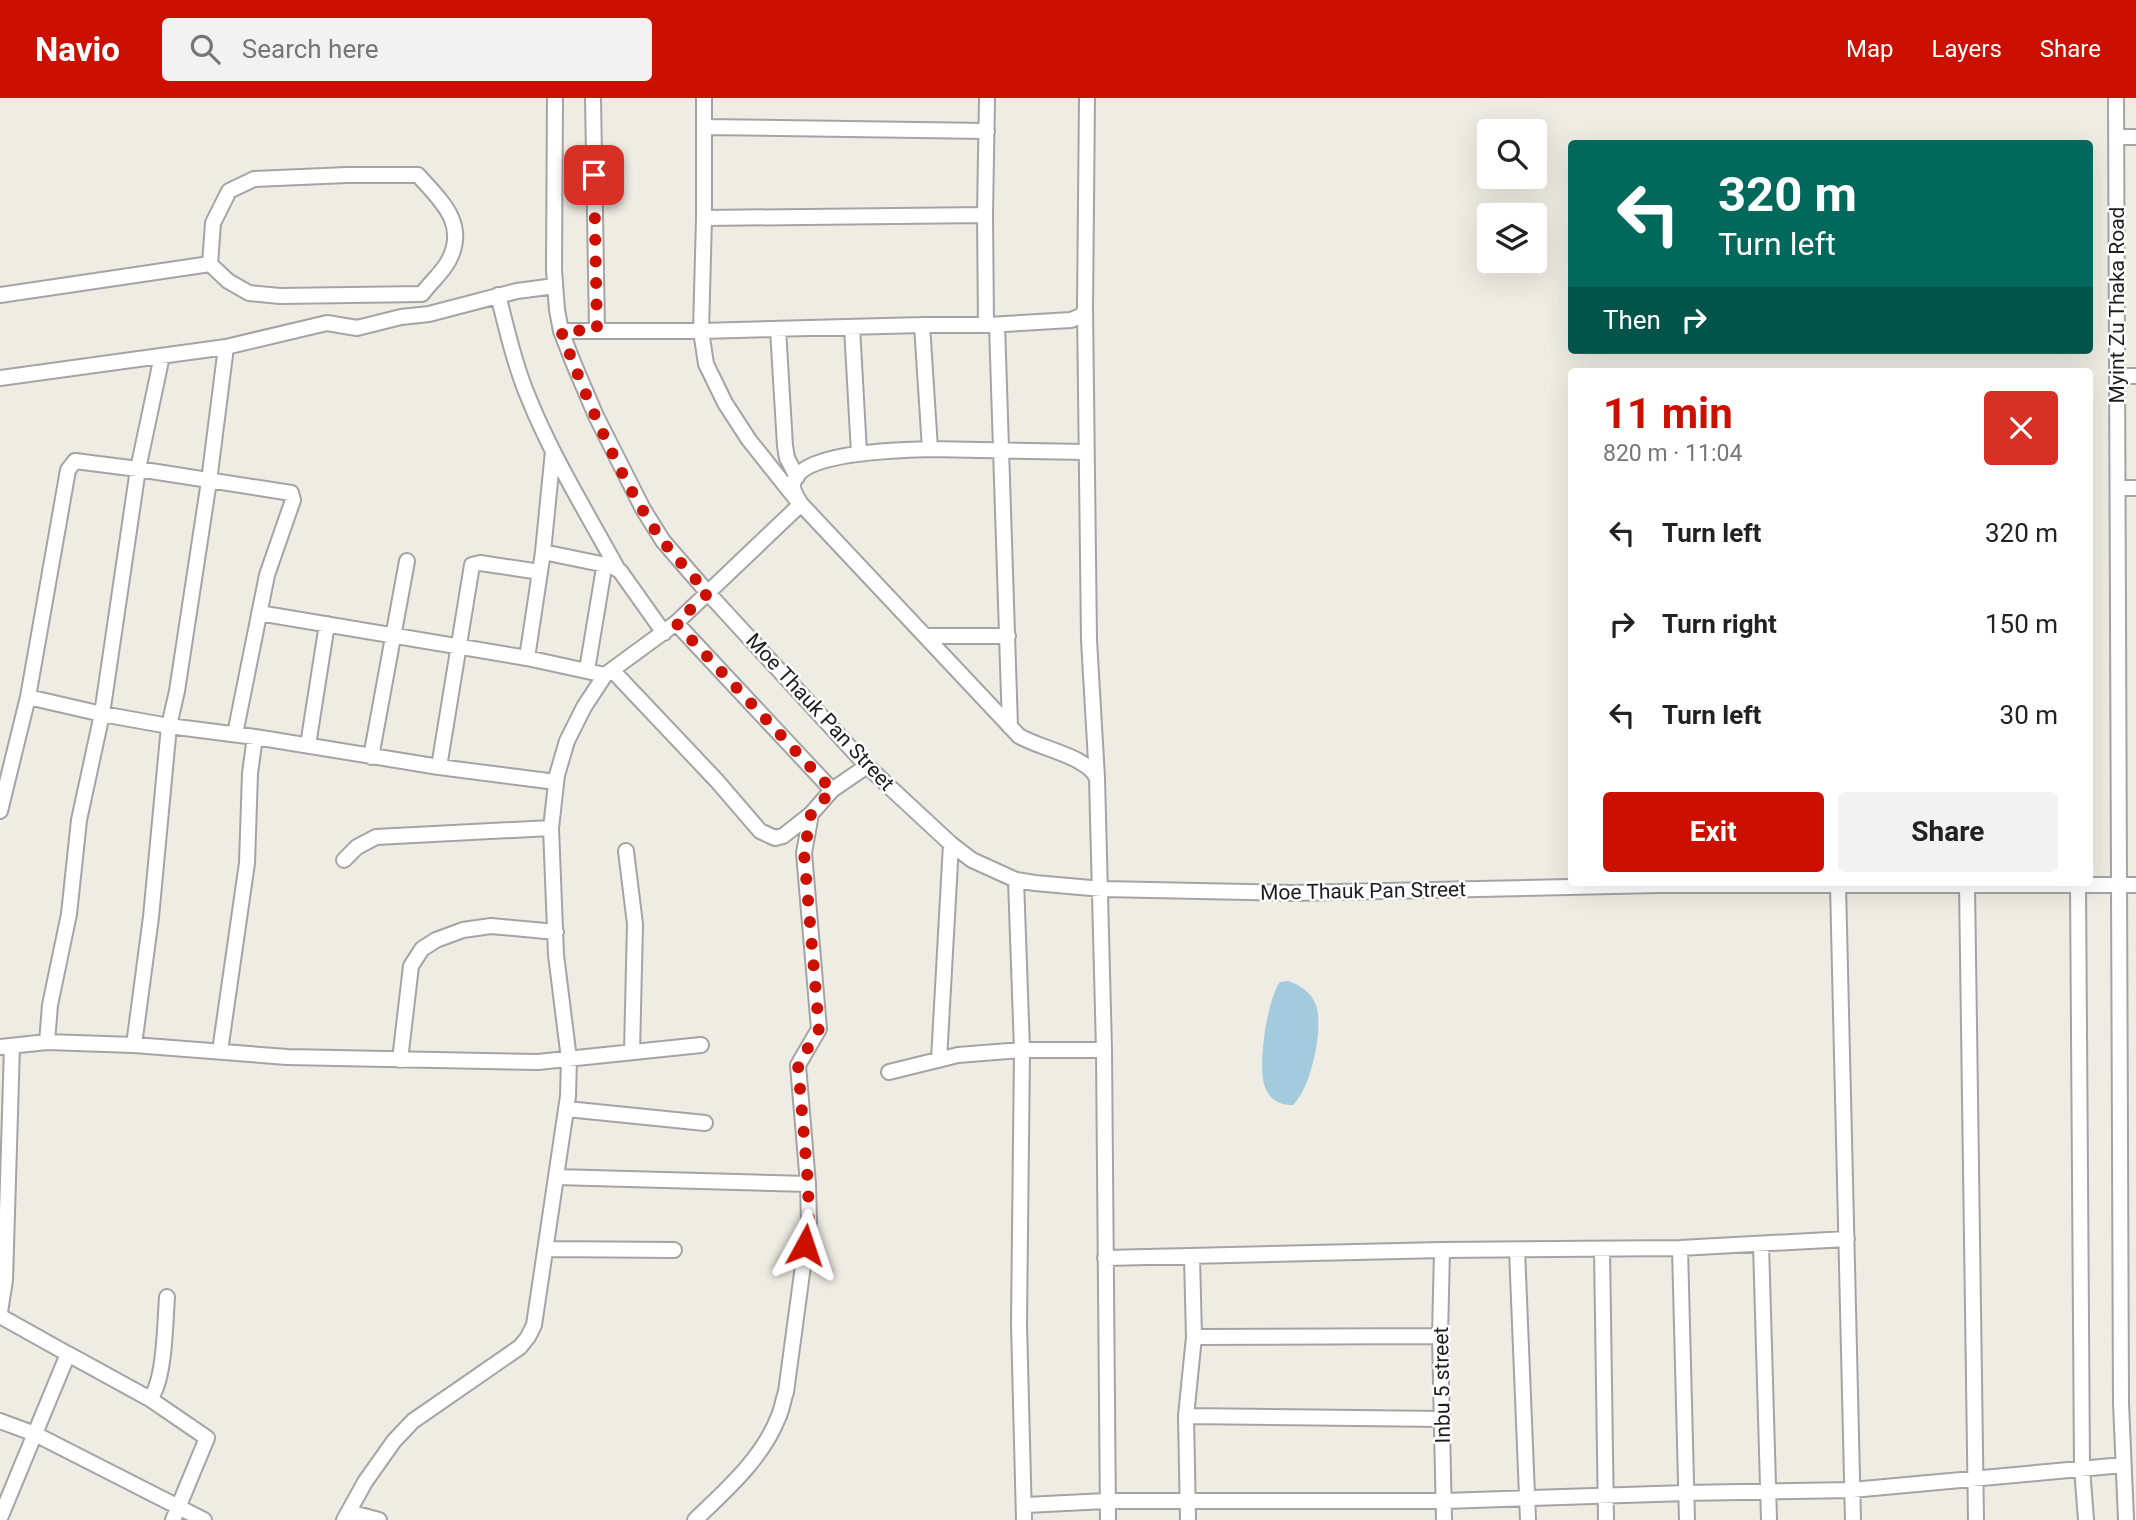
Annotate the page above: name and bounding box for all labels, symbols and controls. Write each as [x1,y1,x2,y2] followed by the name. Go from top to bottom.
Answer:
[162,18,652,81] search box
[35,30,120,69] text: Navio
[186,30,224,68] icon: search
[242,34,379,64] text: Search here
[1846,35,1894,63] text: Map
[1932,35,2002,63] text: Layers
[2040,35,2101,63] text: Share
[1477,119,1547,273] map controls
[1477,119,1547,189] button: search
[564,145,624,205] pin
[575,156,613,194] icon: arrive
[1718,166,1857,223] text: 320 m
[1603,168,1694,259] icon: left
[1477,203,1547,273] button: layers
[2105,207,2129,403] street label: Myint Zu Thaka Road
[1718,225,1836,263] text: Turn left
[1675,301,1713,339] icon: right
[1603,305,1661,335] text: Then
[1603,389,1733,438] text: 11 min
[1984,391,2058,465] button: close
[1603,440,1742,467] text: 820 m · 11:04
[1603,514,1641,552] icon: left
[1662,518,1761,548] text: Turn left
[1985,518,2058,548] text: 320 m
[1603,605,1641,643] icon: right
[1662,609,1777,639] text: Turn right
[1985,609,2058,639] text: 150 m
[741,628,899,796] street label: Moe Thauk Pan Street
[1603,696,1641,734] icon: left
[1662,700,1761,730] text: Turn left
[2000,700,2058,730] text: 30 m
[1603,792,1824,872] button: Exit
[1838,792,2058,872] button: Share
[1260,877,1466,905] street label: Moe Thauk Pan Street
[768,1208,842,1282] position arrow
[1429,1326,1455,1444] street label: Inbu 5 street

